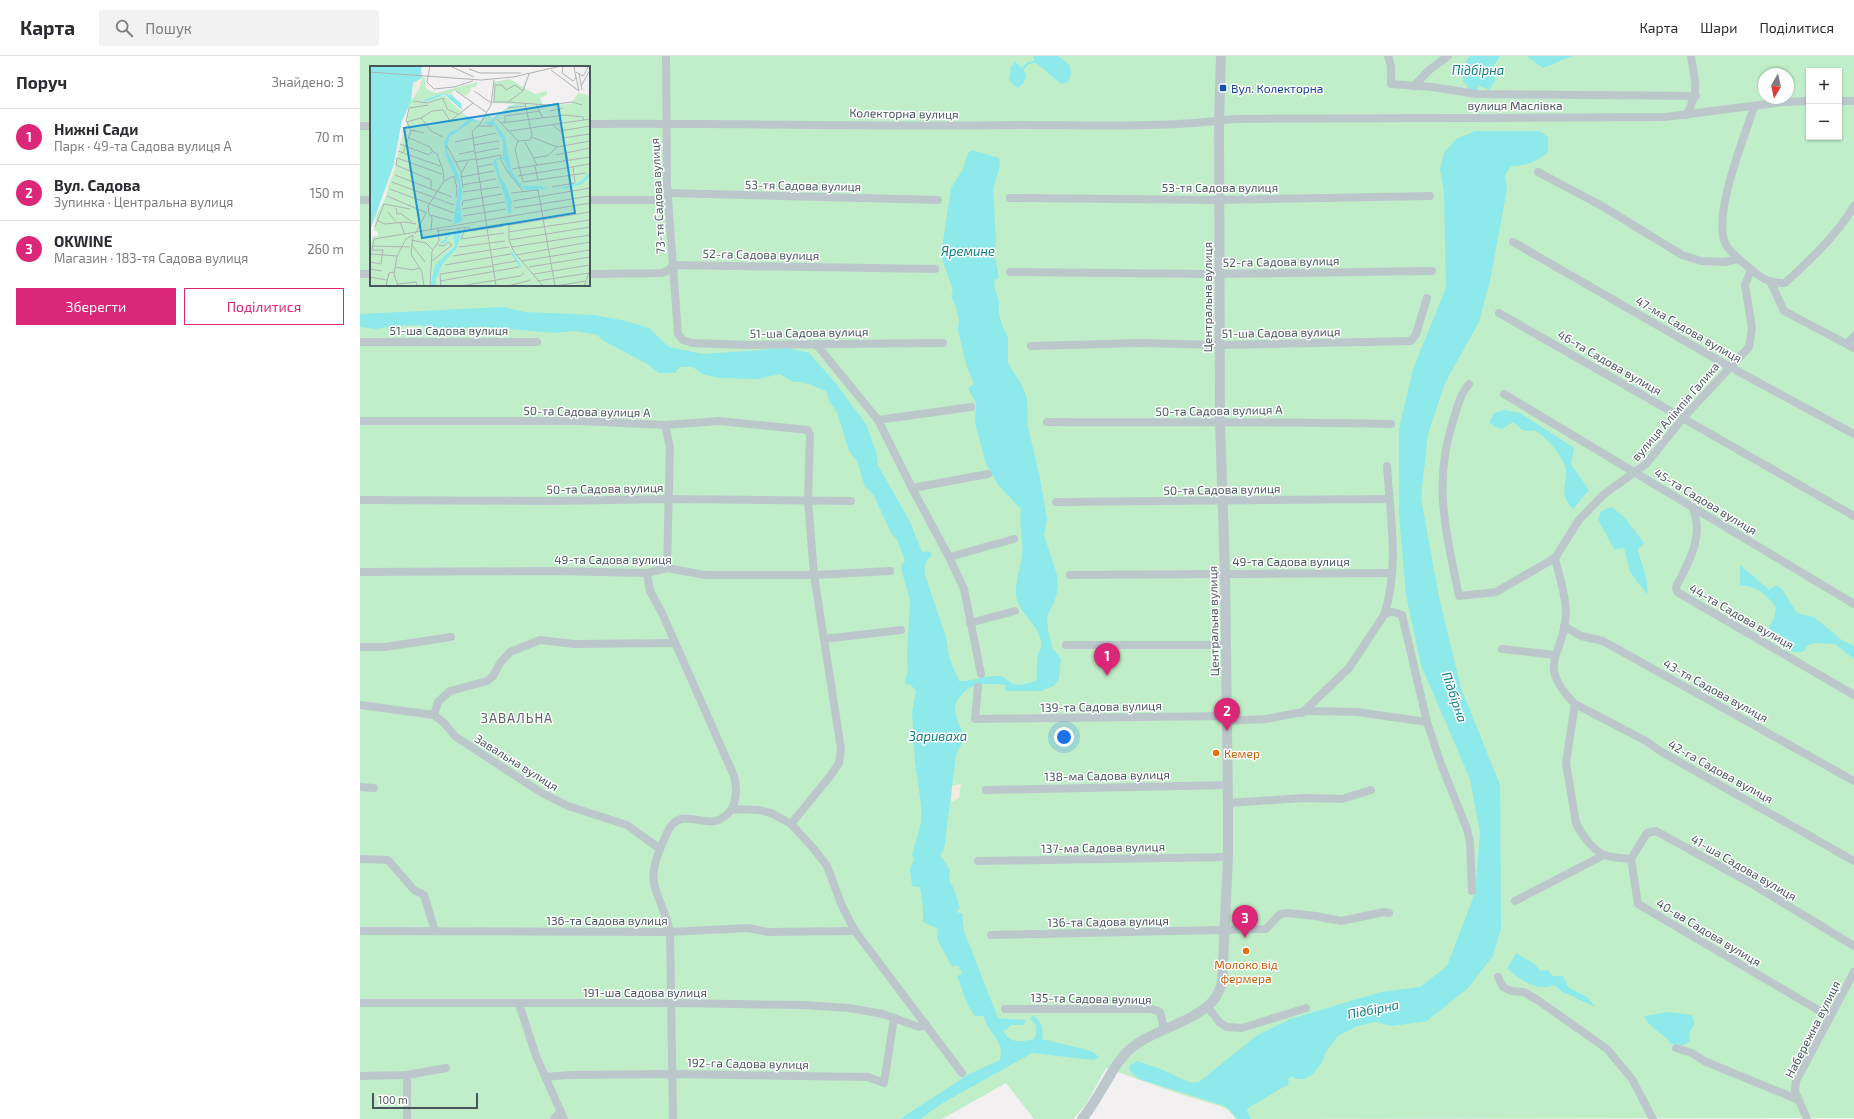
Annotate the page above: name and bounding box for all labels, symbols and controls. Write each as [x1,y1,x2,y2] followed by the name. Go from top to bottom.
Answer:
[99,10,379,46] search box
[20,16,75,39] text: Карта
[113,17,135,39] icon: search
[145,19,192,37] text: Пошук
[1639,19,1678,36] text: Карта
[1700,19,1737,36] text: Шари
[1759,19,1834,36] text: Поділитися
[1452,62,1504,78] water label: Підбірна
[370,66,590,286] inset map
[1758,68,1794,104] north arrow
[1806,68,1842,140] map controls
[1806,68,1842,104] button: +
[16,72,67,92] text: Поруч
[272,74,344,90] text: Знайдено: 3
[1231,81,1323,96] place label: Вул. Колекторна
[1218,83,1228,93] marker: Вул. Колекторна
[1467,98,1563,113] street label: вулиця Маслівка
[1806,104,1842,140] button: −
[849,105,959,122] street label: Колекторна вулиця
[54,120,138,138] text: Нижні Сади
[26,129,32,145] text: 1
[315,129,344,145] text: 70 m
[54,138,232,154] text: Парк · 49-та Садова вулиця А
[647,138,668,254] street label: 73-тя Садова вулиця
[54,176,140,194] text: Вул. Садова
[745,177,861,194] street label: 53-тя Садова вулиця
[1162,180,1278,195] street label: 53-тя Садова вулиця
[25,185,33,201] text: 2
[310,185,344,201] text: 150 m
[54,194,233,210] text: Зупинка · Центральна вулиця
[54,232,112,250] text: OKWINE
[25,241,33,257] text: 3
[307,241,344,257] text: 260 m
[1200,242,1215,352] street label: Центральна вулиця
[941,243,995,259] water label: Яремине
[703,246,819,263] street label: 52-га Садова вулиця
[54,250,248,266] text: Магазин · 183-тя Садова вулиця
[1223,253,1339,270] street label: 52-га Садова вулиця
[16,288,176,325] button: Зберегти
[184,288,344,325] button: Поділитися
[1633,293,1745,366] street label: 47-ма Садова вулиця
[390,323,508,338] street label: 51-ша Садова вулиця
[749,324,869,341] street label: 51-ша Садова вулиця
[1221,324,1341,341] street label: 51-ша Садова вулиця
[1555,327,1664,398] street label: 46-та Садова вулиця
[1628,359,1722,464] street label: вулиця Алімпія Галика
[1155,402,1283,419] street label: 50-та Садова вулиця А
[523,403,651,420] street label: 50-та Садова вулиця А
[1652,465,1760,538] street label: 45-та Садова вулиця
[546,480,664,497] street label: 50-та Садова вулиця
[1163,481,1281,498] street label: 50-та Садова вулиця
[554,552,672,567] street label: 49-та Садова вулиця
[1232,554,1350,569] street label: 49-та Садова вулиця
[1205,566,1222,676] street label: Центральна вулиця
[1687,580,1797,652] street label: 44-та Садова вулиця
[1094,643,1120,676] pin: 1
[1661,655,1771,725] street label: 43-тя Садова вулиця
[1439,670,1471,724] water label: Підбірна
[1040,698,1162,715] street label: 139-та Садова вулиця
[1214,698,1240,731] pin: 2
[481,710,553,726] district label: ЗАВАЛЬНА
[1054,727,1074,747] your location
[908,728,967,744] water label: Зариваха
[472,731,561,794] street label: Завальна вулиця
[1666,736,1776,807] street label: 42-га Садова вулиця
[1224,746,1260,760] place label: Кемер
[1211,748,1221,758] marker: Кемер
[1044,767,1170,784] street label: 138-ма Садова вулиця
[1688,831,1799,904] street label: 41-ша Садова вулиця
[1041,839,1165,856] street label: 137-ма Садова вулиця
[1654,895,1764,970] street label: 40-ва Садова вулиця
[1232,905,1258,938] pin: 3
[546,913,668,928] street label: 136-та Садова вулиця
[1047,913,1169,930] street label: 136-та Садова вулиця
[1241,946,1251,956] marker: Молоко від фермера
[1214,957,1278,985] place label: Молоко від фермера
[1781,978,1843,1080] street label: Набережна вулиця
[583,985,707,1000] street label: 191-ша Садова вулиця
[1030,990,1152,1007] street label: 135-та Садова вулиця
[1346,996,1400,1022] water label: Підбірна
[687,1055,809,1072] street label: 192-га Садова вулиця
[372,1091,478,1110] scale bar
[378,1093,408,1106] text: 100 m

